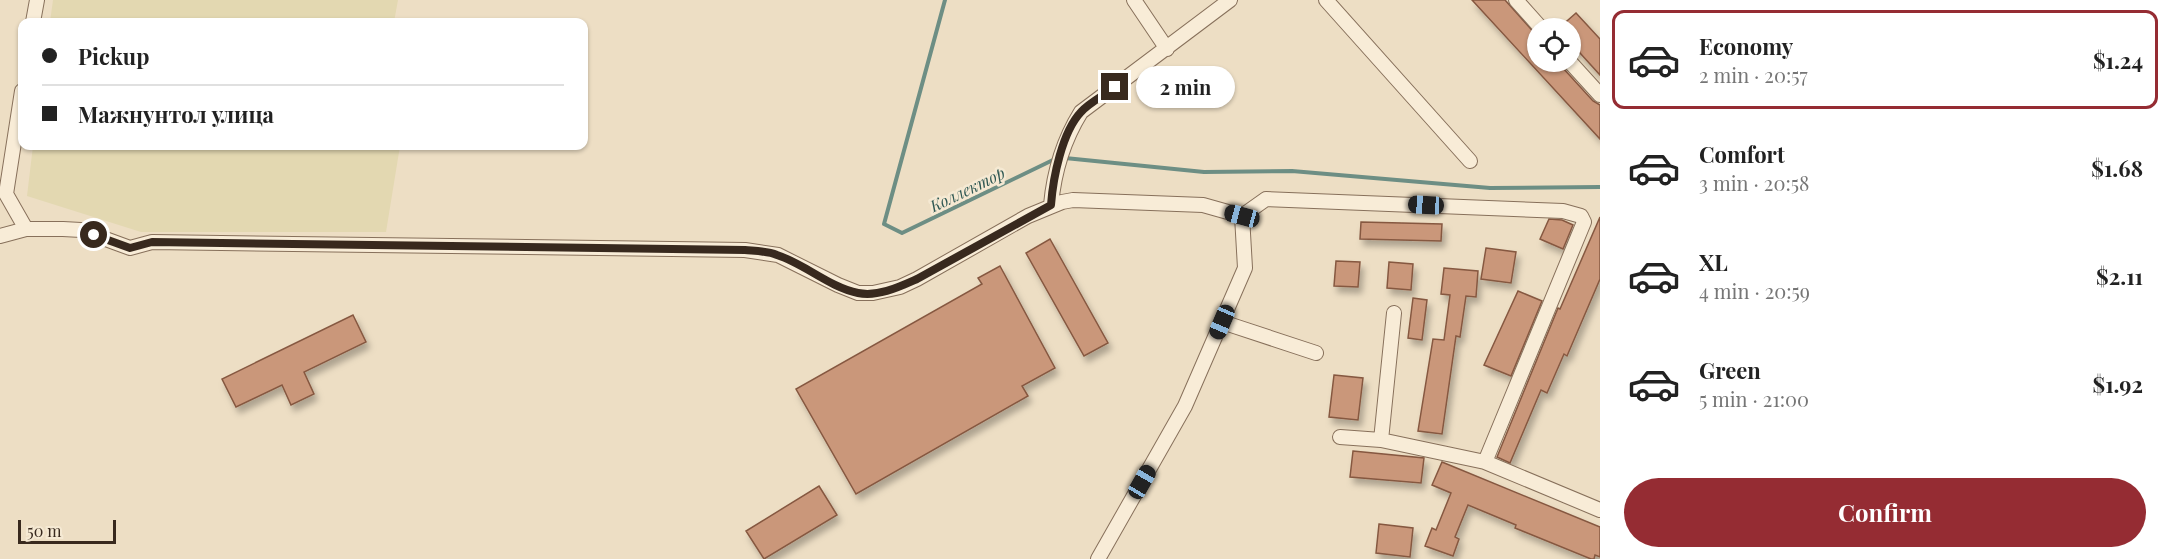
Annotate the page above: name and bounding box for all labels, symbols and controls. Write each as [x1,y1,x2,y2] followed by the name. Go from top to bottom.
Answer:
[1527,18,1581,72] map controls
[1527,18,1581,72] button: locate
[1699,31,1793,61] text: Economy
[1627,33,1681,87] icon: car
[78,41,149,71] text: Pickup
[2093,45,2143,75] text: $1.24
[1699,61,1808,88] text: 2 min · 20:57
[1136,66,1235,108] callout: 2 min
[1101,73,1128,100] route end
[1160,73,1211,100] text: 2 min
[78,99,274,129] text: Мажнунтол улица
[1699,139,1785,169] text: Comfort
[1627,141,1681,195] icon: car
[2091,153,2143,183] text: $1.68
[925,162,1008,217] water label: Коллектор
[1699,169,1809,196] text: 3 min · 20:58
[1408,195,1444,215] car
[1222,203,1262,229] car
[80,221,107,248] route start
[1699,247,1728,277] text: XL
[1627,249,1681,303] icon: car
[2096,261,2143,291] text: $2.11
[1699,277,1810,304] text: 4 min · 20:59
[1207,302,1237,342] car
[1699,355,1761,385] text: Green
[1627,357,1681,411] icon: car
[2093,369,2143,399] text: $1.92
[1699,385,1809,412] text: 5 min · 21:00
[1125,462,1159,502] car
[1624,478,2146,547] button: Confirm
[18,517,116,544] scale bar
[27,520,61,541] text: 50 m

